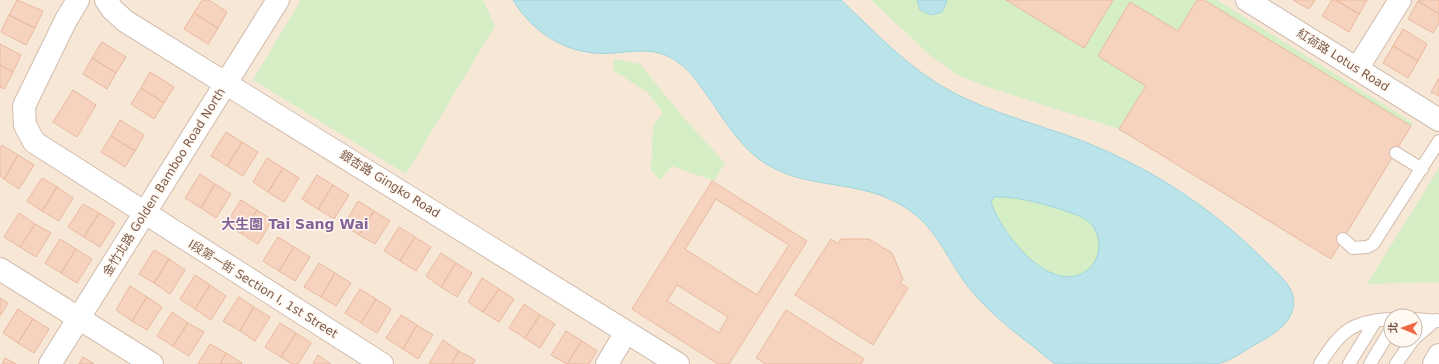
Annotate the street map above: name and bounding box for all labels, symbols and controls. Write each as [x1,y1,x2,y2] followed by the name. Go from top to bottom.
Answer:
[1294,26,1392,94] street label: 紅荷路 Lotus Road
[100,85,228,279] street label: 金竹北路 Golden Bamboo Road North
[337,147,443,221] street label: 銀杏路 Gingko Road
[221,216,369,232] district label: 大生圍 Tai Sang Wai
[186,237,341,341] street label: I段第一街 Section I, 1st Street
[1383,308,1423,348] north arrow
[1387,322,1400,333] text: 北

